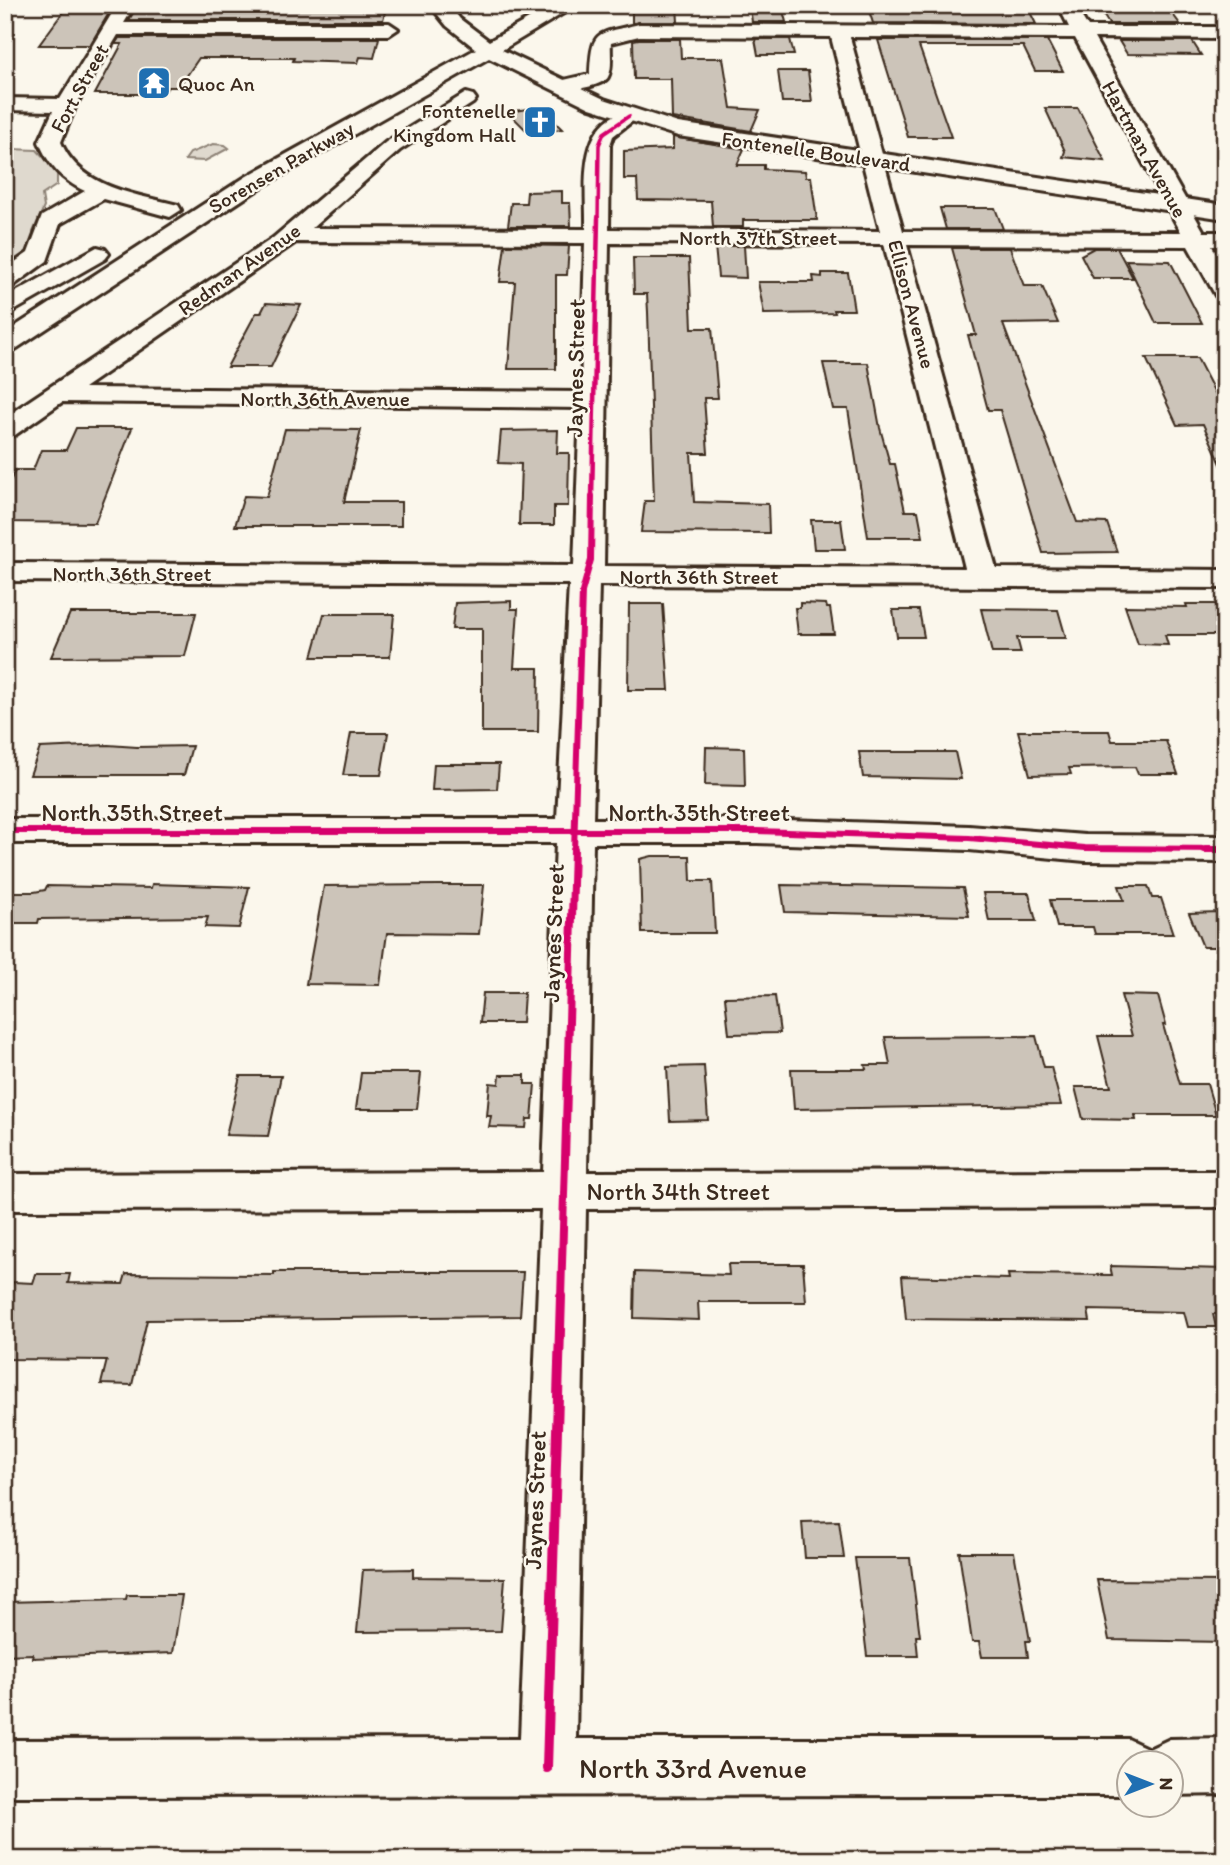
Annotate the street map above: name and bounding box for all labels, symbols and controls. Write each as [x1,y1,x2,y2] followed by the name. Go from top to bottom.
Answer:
[44,39,114,137] street label: Fort Street
[135,64,173,102] temple icon: Quoc An
[178,71,255,96] place label: Quoc An
[1097,76,1193,222] street label: Hartman Avenue
[393,98,516,147] place label: Fontenelle Kingdom Hall
[521,103,559,141] church icon: Fontenelle Kingdom Hall
[204,115,358,219] street label: Sorensen Parkway
[720,125,913,177] street label: Fontenelle Boulevard
[173,218,305,320] street label: Redman Avenue
[679,225,837,250] street label: North 37th Street
[883,237,941,371] street label: Ellison Avenue
[559,298,591,438] street label: Jaynes Street
[240,386,410,411] street label: North 36th Avenue
[53,561,212,586] street label: North 36th Street
[620,564,779,589] street label: North 36th Street
[41,798,223,827] street label: North 35th Street
[608,798,790,827] street label: North 35th Street
[536,863,570,1003] street label: Jaynes Street
[586,1177,770,1206] street label: North 34th Street
[518,1430,552,1570] street label: Jaynes Street
[1114,1750,1184,1820] north arrow
[579,1751,807,1785] street label: North 33rd Avenue
[1155,1778,1178,1790] text: N

